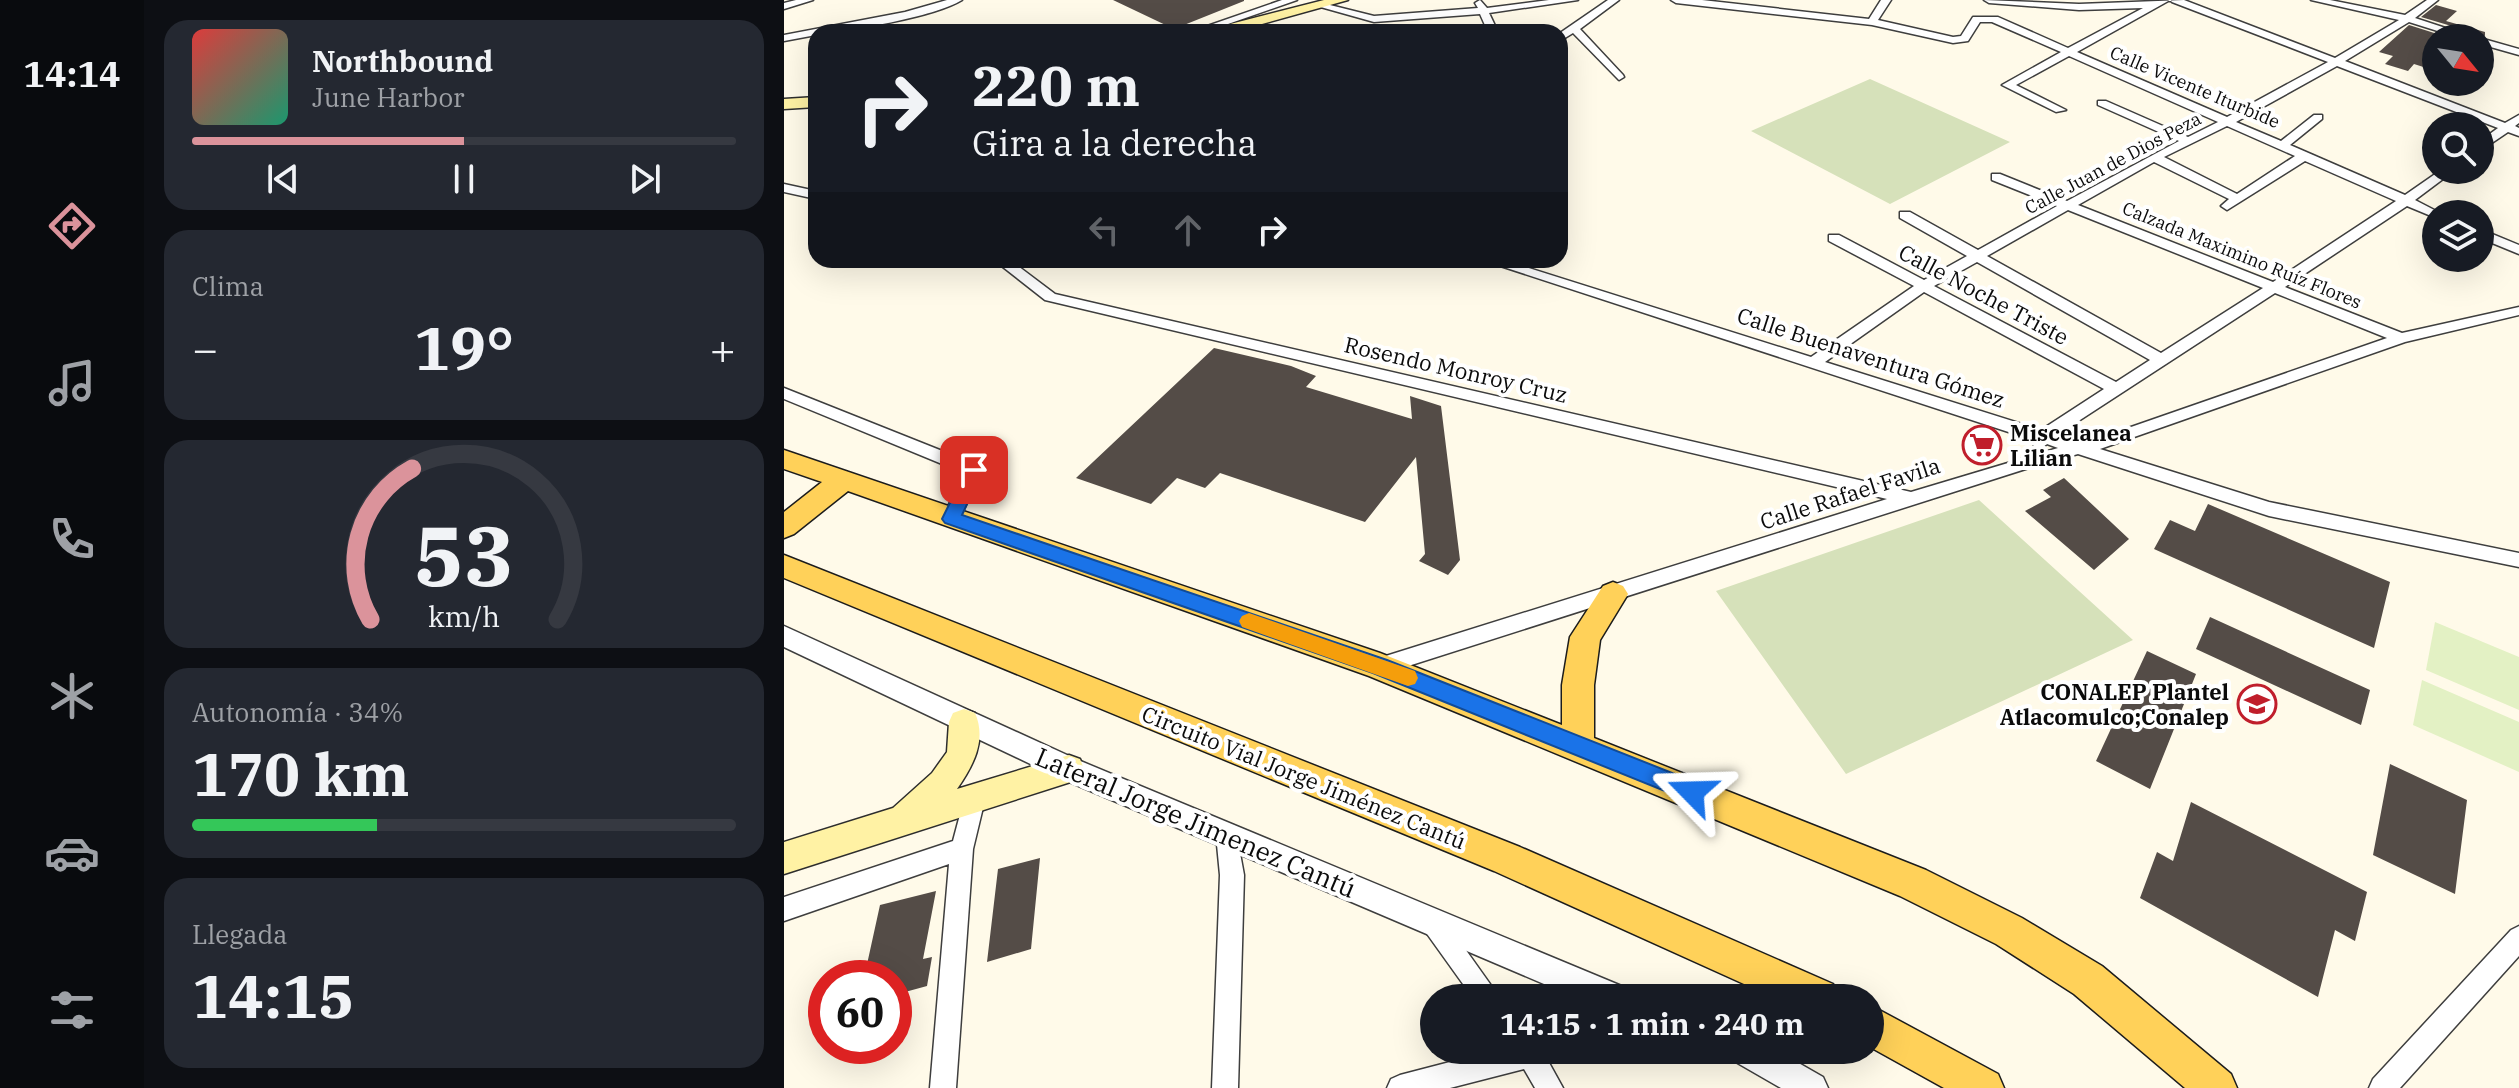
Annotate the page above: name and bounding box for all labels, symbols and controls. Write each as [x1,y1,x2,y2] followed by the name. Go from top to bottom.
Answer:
[2422,24,2494,96] north arrow
[2422,24,2494,272] map controls
[312,41,493,80] text: Northbound
[2107,41,2283,133] street label: Calle Vicente Iturbide
[972,49,1140,121] text: 220 m
[23,50,121,97] text: 14:14
[840,56,944,160] icon: right
[312,80,465,114] text: June Harbor
[2021,107,2205,219] street label: Calle Juan de Dios Peza
[2422,112,2494,184] button: search
[972,119,1257,166] text: Gira a la derecha
[261,157,305,201] icon: previous
[442,157,486,201] icon: pause
[623,157,667,201] icon: next
[2119,196,2365,314] street label: Calzada Maximino Ruíz Flores
[44,198,100,254] icon: directions
[2422,200,2494,272] button: layers
[1082,208,1126,252] icon: left
[1166,208,1210,252] icon: ahead
[1250,208,1294,252] icon: right
[1894,237,2074,351] street label: Calle Noche Triste
[192,269,264,303] text: Clima
[1734,300,2008,414] street label: Calle Buenaventura Gómez
[414,308,514,387] text: 19°
[192,320,218,377] text: −
[710,320,736,377] text: +
[1342,329,1570,409] street label: Rosendo Monroy Cruz
[44,355,100,411] icon: music
[2010,418,2132,472] place label: Miscelanea Lilian
[1961,424,2003,466] supermarket icon: Miscelanea Lilian
[940,436,1008,504] pin
[952,448,996,492] icon: arrive
[1756,450,1944,536] street label: Calle Rafael Favila
[414,501,514,609] text: 53
[44,511,100,567] icon: phone
[428,598,500,635] text: km/h
[44,668,100,724] icon: climate
[2000,677,2229,731] place label: CONALEP Plantel Atlacomulco;Conalep
[2236,683,2278,725] school or university icon: CONALEP Plantel Atlacomulco;Conalep
[192,695,403,729] text: Autonomía · 34%
[1138,699,1470,855] street label: Circuito Vial Jorge Jiménez Cantú
[192,734,410,813] text: 170 km
[1031,739,1361,905] street label: Lateral Jorge Jimenez Cantú
[1650,750,1734,834] position arrow
[44,825,100,881] icon: car
[192,917,287,951] text: Llegada
[192,956,354,1035] text: 14:15
[808,960,912,1064] speed limit sign: 60
[44,982,100,1038] icon: filters
[1500,1004,1804,1043] text: 14:15 · 1 min · 240 m

